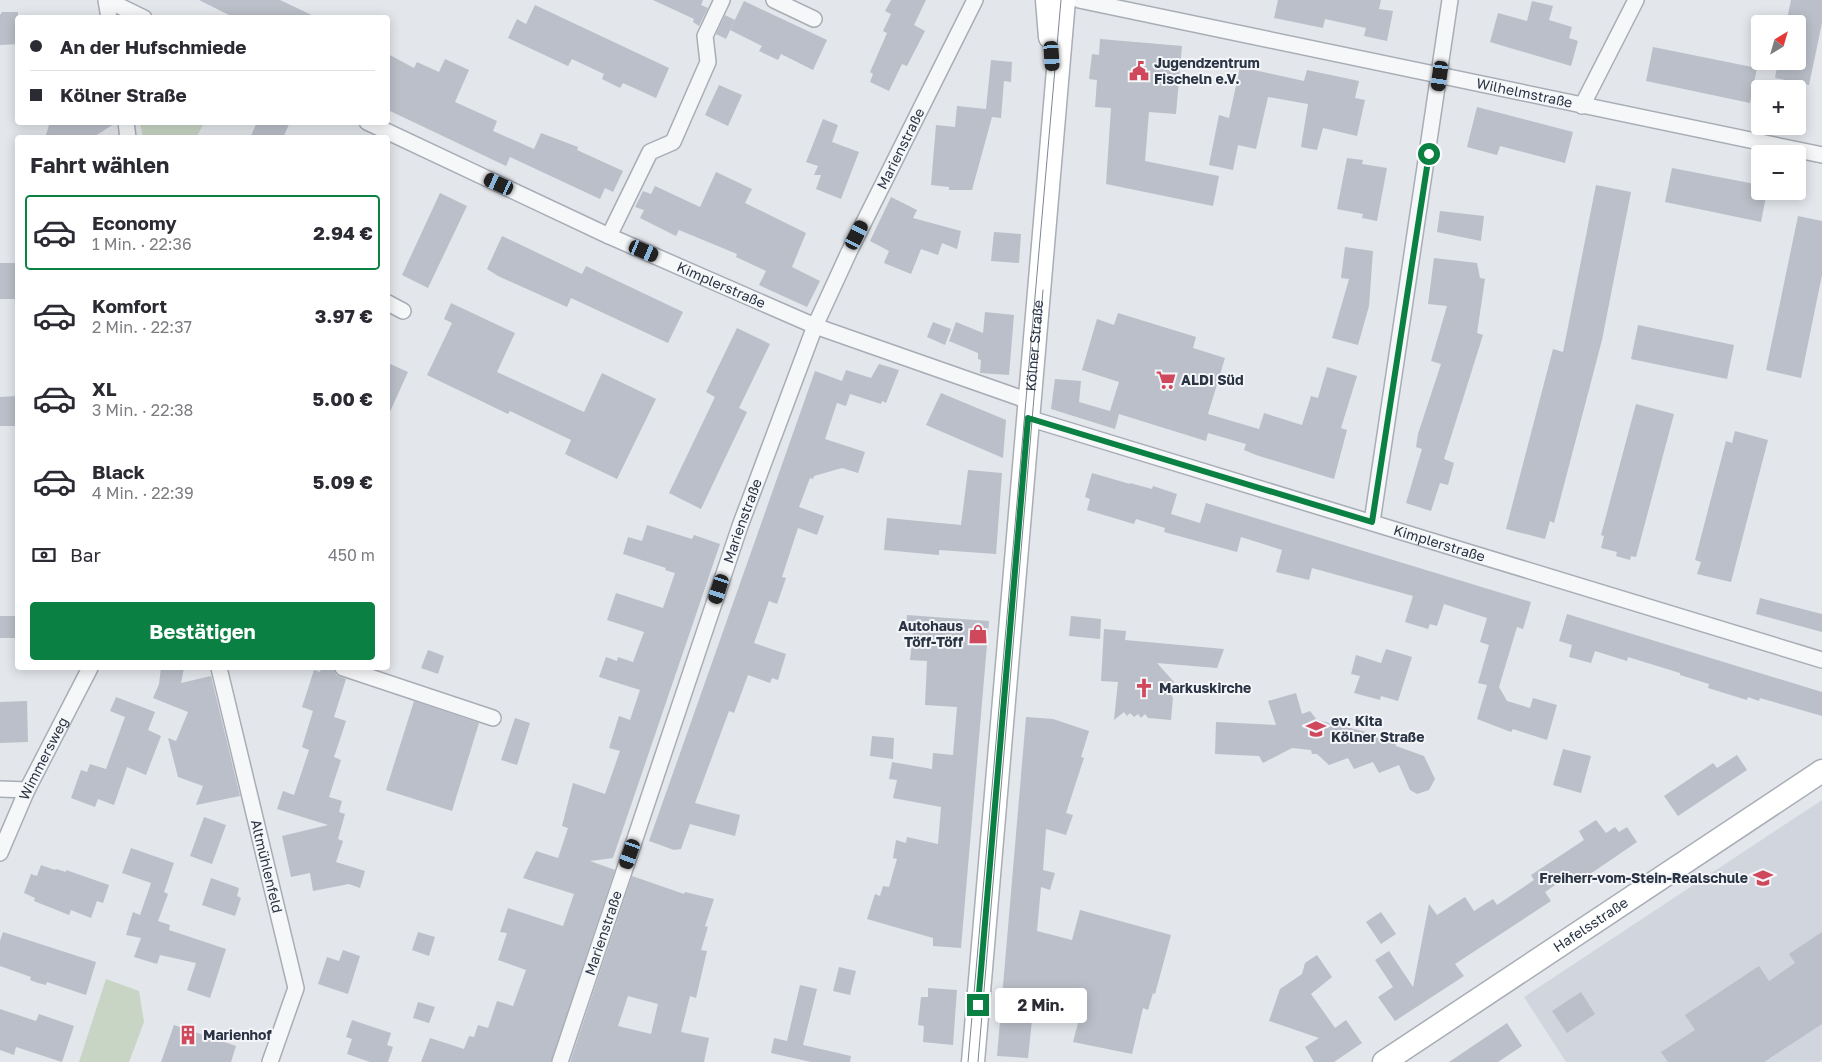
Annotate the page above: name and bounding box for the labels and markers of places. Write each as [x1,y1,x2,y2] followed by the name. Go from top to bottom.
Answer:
[1154,54,1260,87] place label: Jugendzentrum Fischeln e.V.
[1128,60,1150,82] public building icon: Jugendzentrum Fischeln e.V.
[1155,369,1177,391] supermarket icon: ALDI Süd
[1181,371,1244,388] place label: ALDI Süd
[898,617,964,650] place label: Autohaus Töff-Töff
[967,623,989,645] shop icon: Autohaus Töff-Töff
[1133,677,1155,699] church icon: Markuskirche
[1159,679,1251,696] place label: Markuskirche
[1331,712,1424,745] place label: ev. Kita Kölner Straße
[1305,718,1327,740] school or university icon: ev. Kita Kölner Straße
[1752,867,1774,889] school or university icon: Freiherr-vom-Stein-Realschule
[1539,869,1748,886] place label: Freiherr-vom-Stein-Realschule
[177,1024,199,1046] building icon: Marienhof
[203,1026,272,1043] place label: Marienhof

